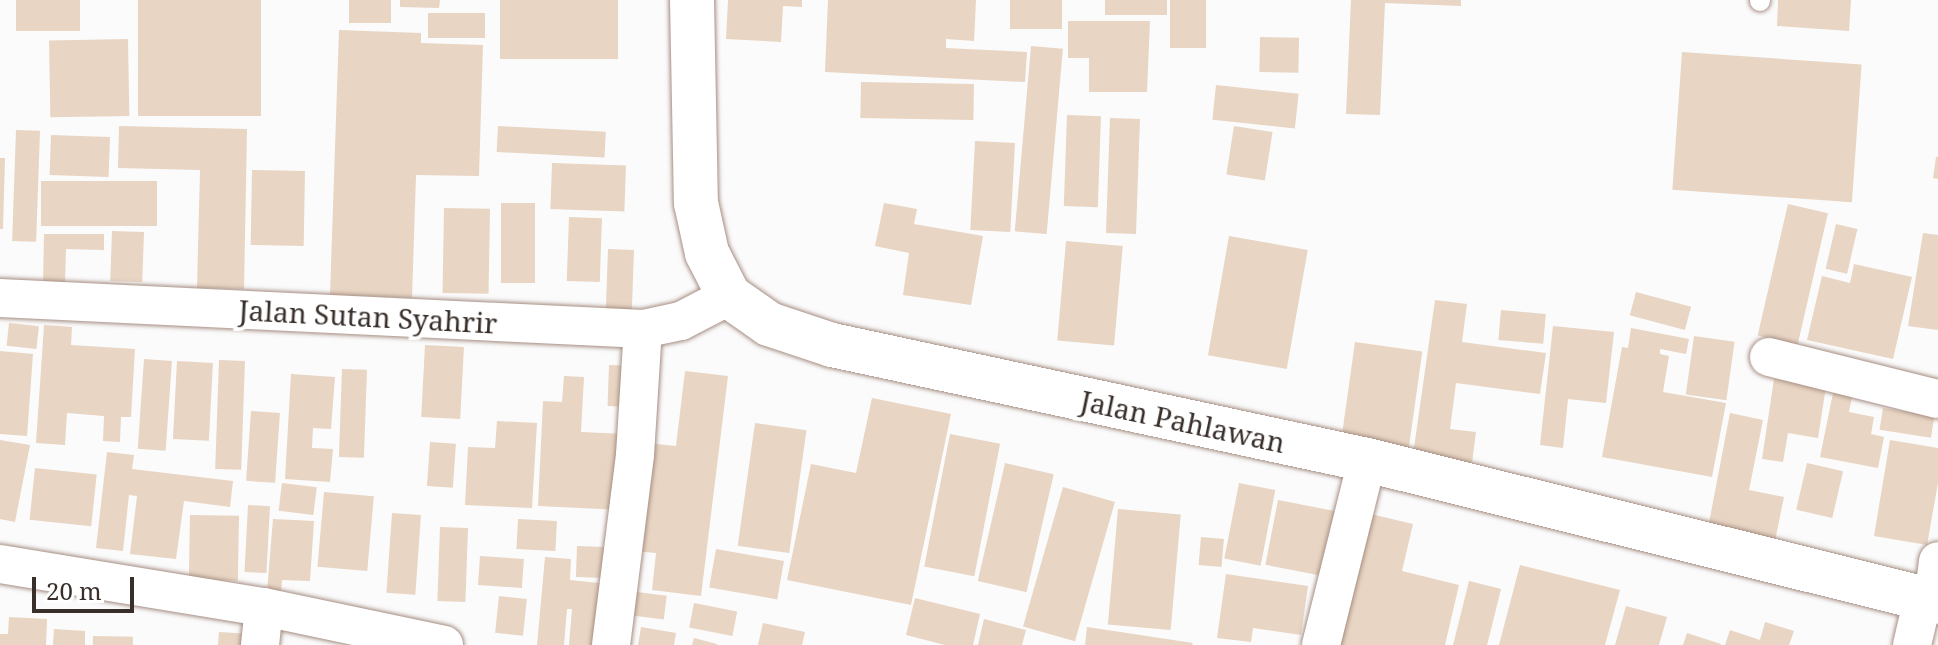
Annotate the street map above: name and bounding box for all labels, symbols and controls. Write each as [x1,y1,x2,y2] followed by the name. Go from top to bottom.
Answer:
[238,292,498,340] street label: Jalan Sutan Syahrir
[1078,383,1288,459] street label: Jalan Pahlawan
[36,561,138,611] scale bar
[46,574,102,607] text: 20 m

